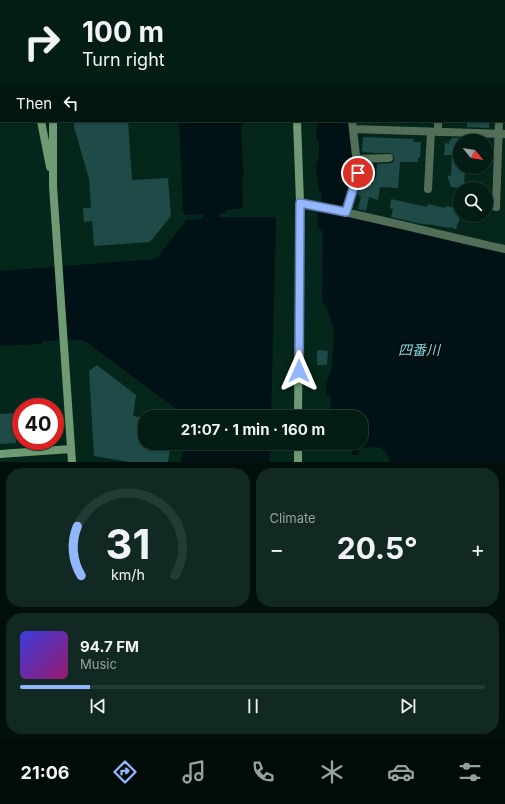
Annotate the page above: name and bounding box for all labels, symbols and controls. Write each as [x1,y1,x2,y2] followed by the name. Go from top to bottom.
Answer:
[82,15,164,49] text: 100 m
[16,16,68,68] icon: right
[82,49,165,70] text: Turn right
[60,92,82,114] icon: left
[16,94,52,113] text: Then
[453,134,493,174] north arrow
[453,134,493,222] map controls
[341,156,375,190] pin
[347,162,369,184] icon: arrive
[453,182,493,222] button: search
[398,341,442,358] water label: 四番川
[278,350,320,392] position arrow
[12,398,64,450] speed limit sign: 40
[181,420,325,439] text: 21:07 · 1 min · 160 m
[270,510,316,526] text: Climate
[105,518,150,568] text: 31
[337,530,418,566] text: 20.5°
[270,536,284,562] text: −
[470,536,485,562] text: +
[111,565,145,582] text: km/h
[80,637,139,656] text: 94.7 FM
[80,656,117,672] text: Music
[87,695,109,717] icon: previous
[242,695,264,717] icon: pause
[397,695,419,717] icon: next
[111,758,139,786] icon: directions
[180,758,208,786] icon: music
[249,758,277,786] icon: phone
[318,758,346,786] icon: climate
[387,758,415,786] icon: car
[456,758,484,786] icon: filters
[21,762,70,783] text: 21:06

